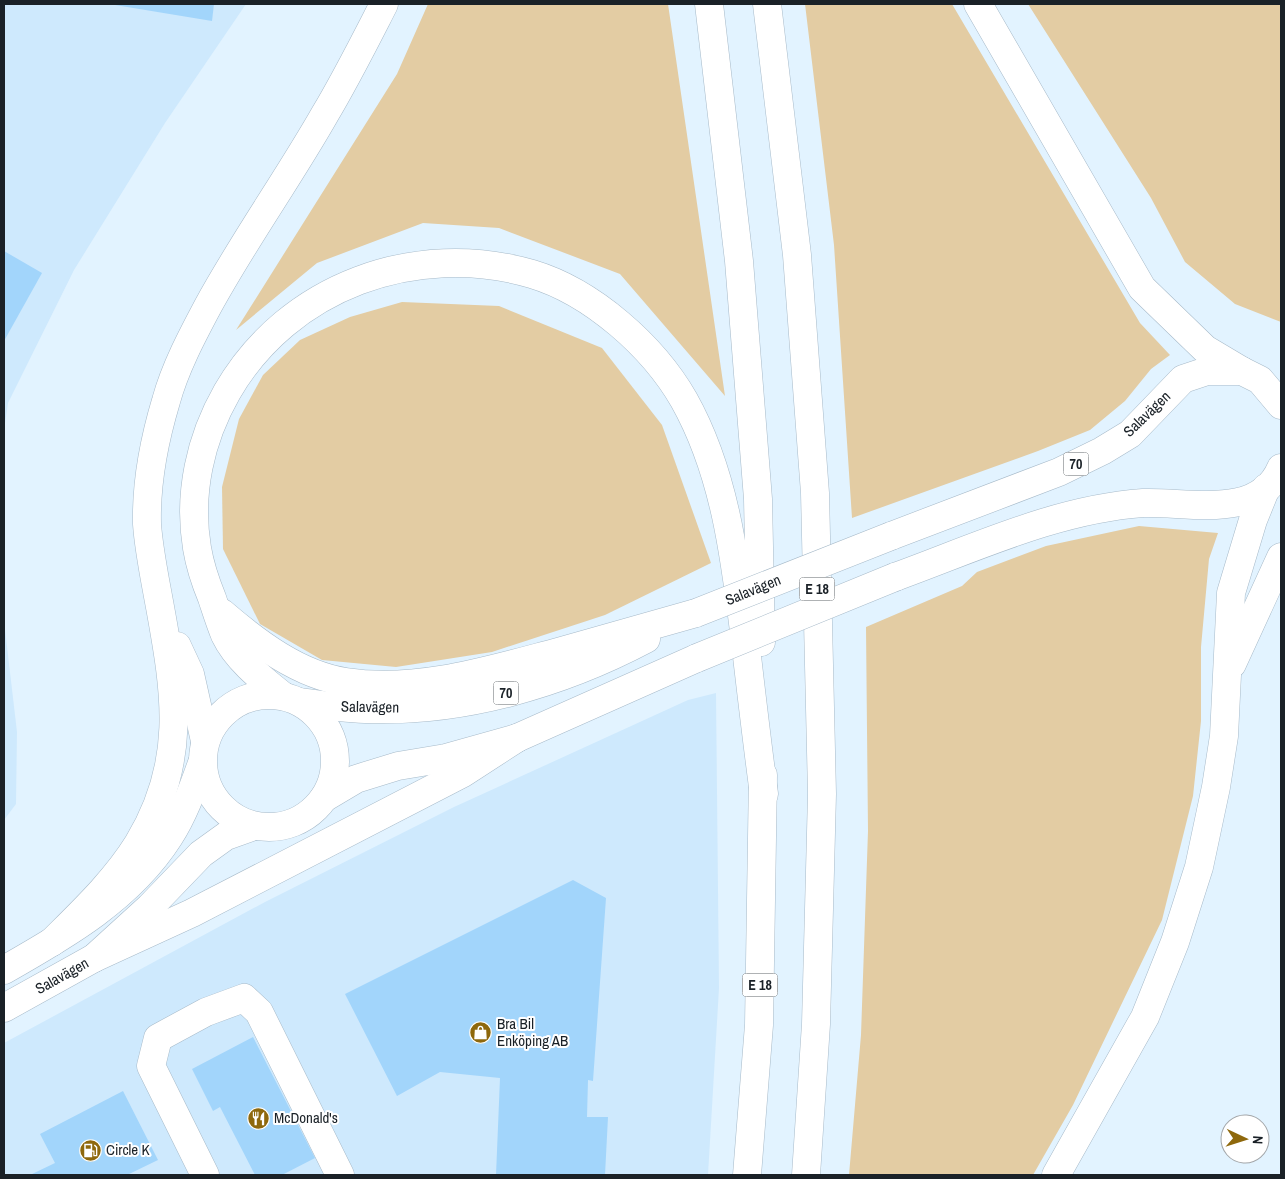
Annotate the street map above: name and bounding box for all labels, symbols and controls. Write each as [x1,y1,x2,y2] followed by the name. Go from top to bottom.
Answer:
[1118,386,1175,441] street label: Salavägen
[1064,452,1088,476] road number: 70
[722,569,784,610] street label: Salavägen
[800,578,834,600] road number: E 18
[494,681,518,704] road number: 70
[341,695,399,718] street label: Salavägen
[31,952,92,999] street label: Salavägen
[742,974,778,996] road number: E 18
[497,1013,568,1051] place label: Bra Bil Enköping AB
[469,1021,493,1045] shop icon: Bra Bil Enköping AB
[246,1106,270,1130] restaurant icon: McDonald's
[274,1107,338,1128] place label: McDonald's
[1220,1114,1270,1164] north arrow
[1249,1135,1267,1145] text: N
[78,1138,102,1162] fuel station icon: Circle K
[106,1139,151,1160] place label: Circle K

